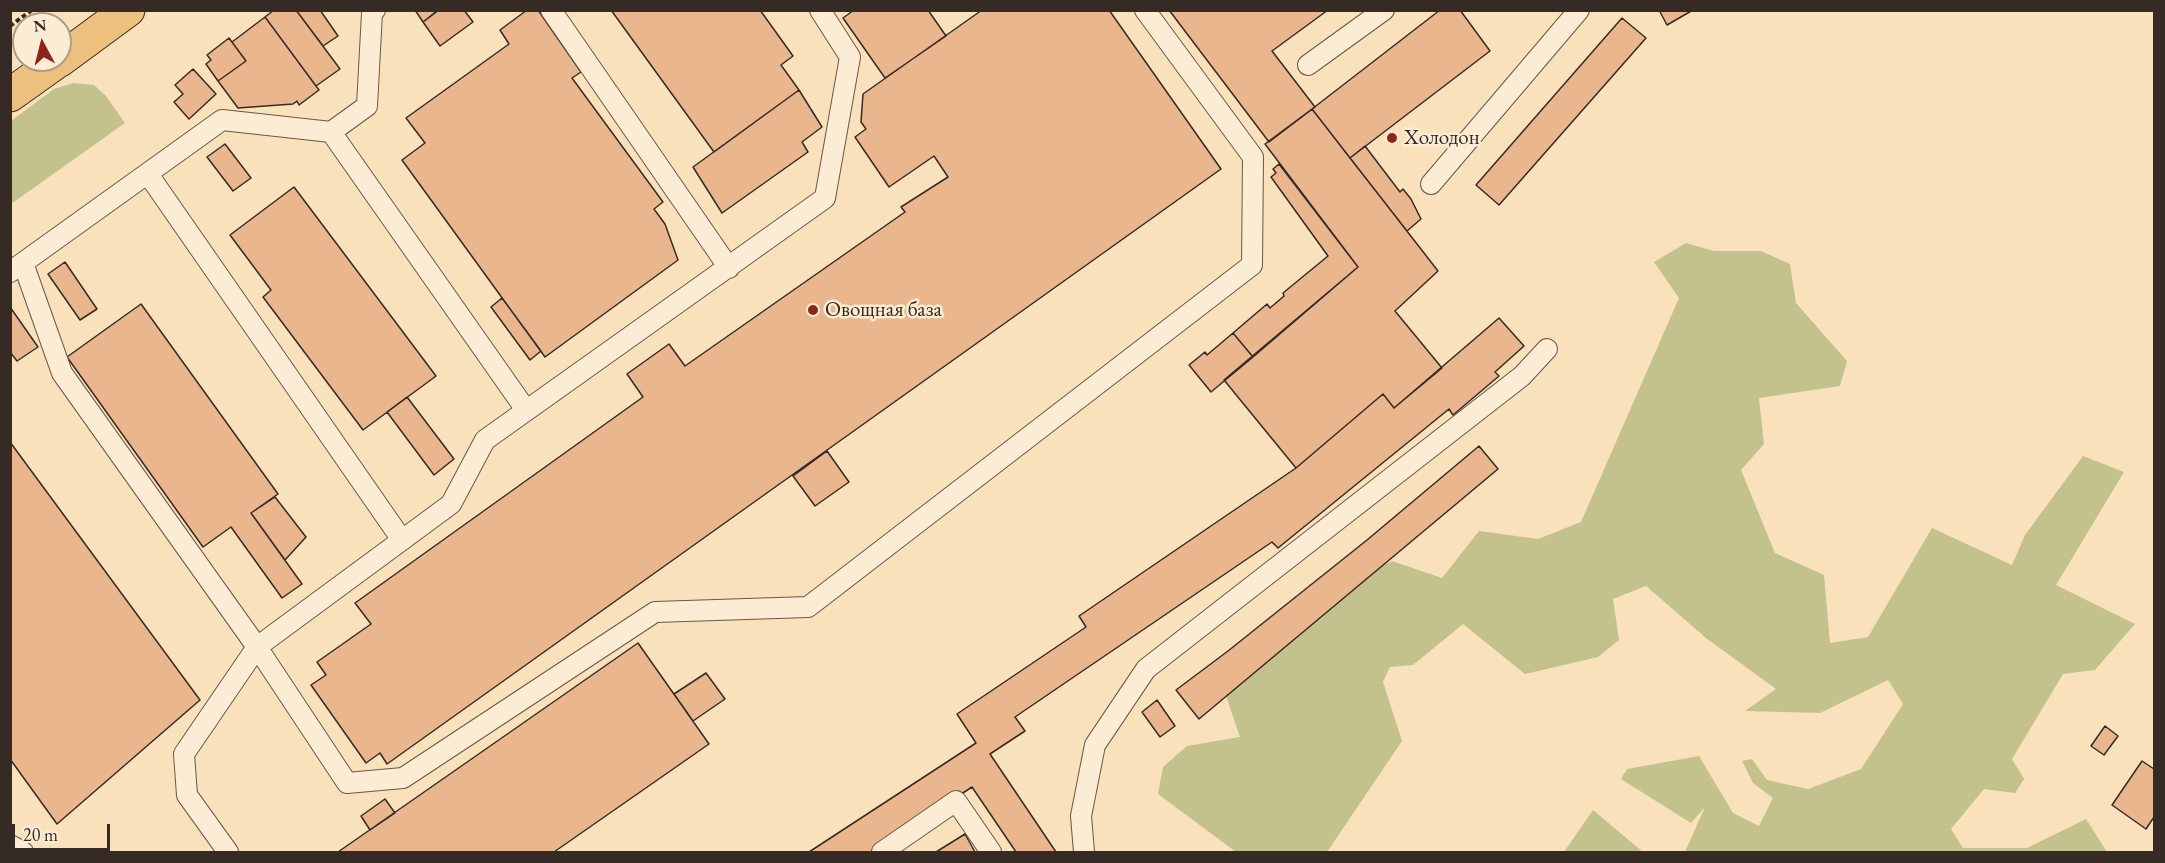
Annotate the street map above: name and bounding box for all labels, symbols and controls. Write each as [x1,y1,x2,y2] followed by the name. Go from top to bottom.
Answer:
[12,12,72,72] north arrow
[32,14,48,37] text: N
[1404,125,1480,151] place label: Холодон
[1385,131,1399,145] marker: Холодон
[825,297,942,323] place label: Овощная база
[806,303,820,317] marker: Овощная база
[15,812,112,850] scale bar
[23,823,58,846] text: 20 m

